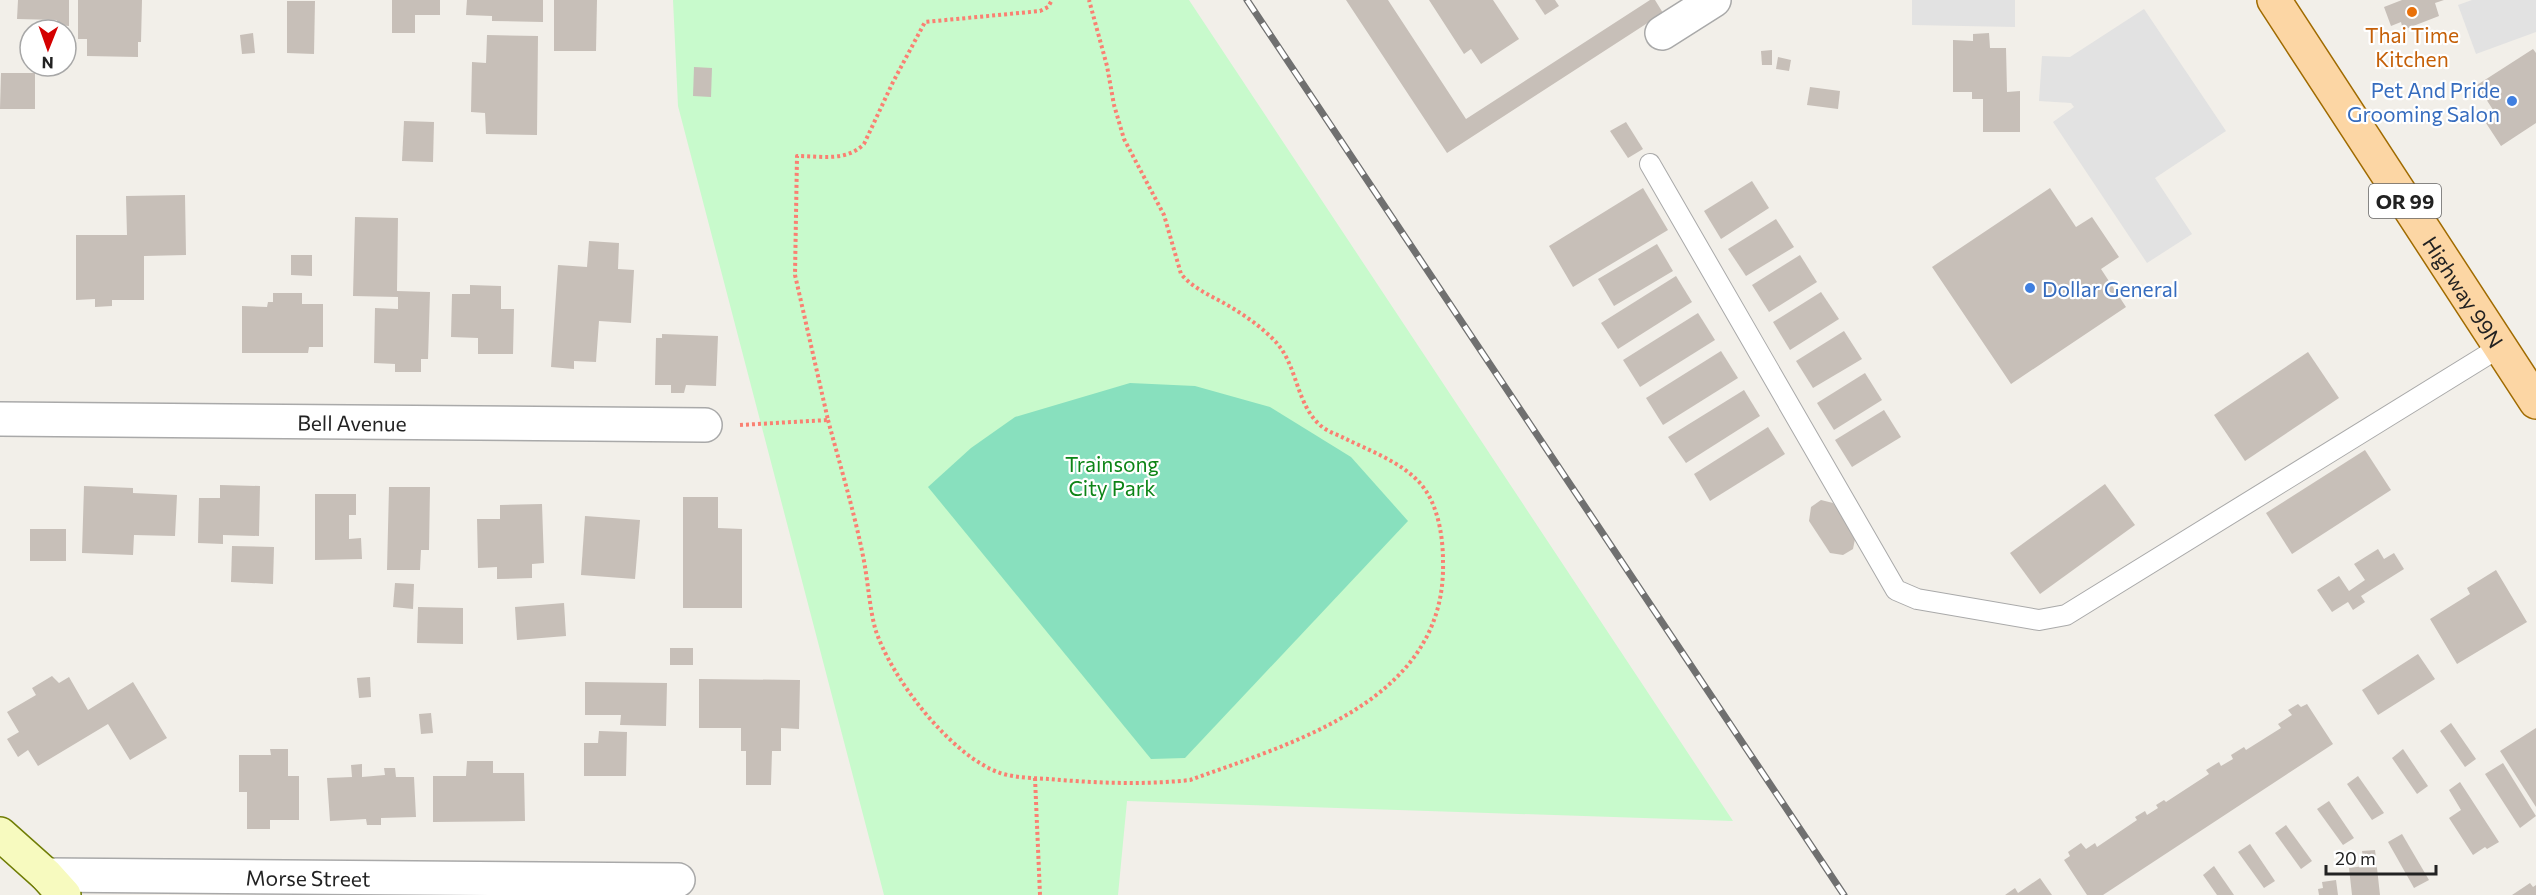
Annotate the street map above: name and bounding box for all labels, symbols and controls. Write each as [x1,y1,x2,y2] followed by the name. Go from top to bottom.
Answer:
[2405,5,2419,19] marker: Thai Time Kitchen
[18,18,78,78] north arrow
[2365,22,2459,71] place label: Thai Time Kitchen
[42,54,54,73] text: N
[2347,77,2500,126] place label: Pet And Pride Grooming Salon
[2505,94,2519,108] marker: Pet And Pride Grooming Salon
[2369,184,2441,218] road number: OR 99
[2419,231,2509,352] street label: Highway 99N
[2042,276,2178,301] place label: Dollar General
[2023,281,2037,295] marker: Dollar General
[297,409,407,435] street label: Bell Avenue
[1065,451,1159,500] park label: Trainsong City Park
[2326,838,2436,876] scale bar
[2335,847,2376,869] text: 20 m
[246,864,370,890] street label: Morse Street

